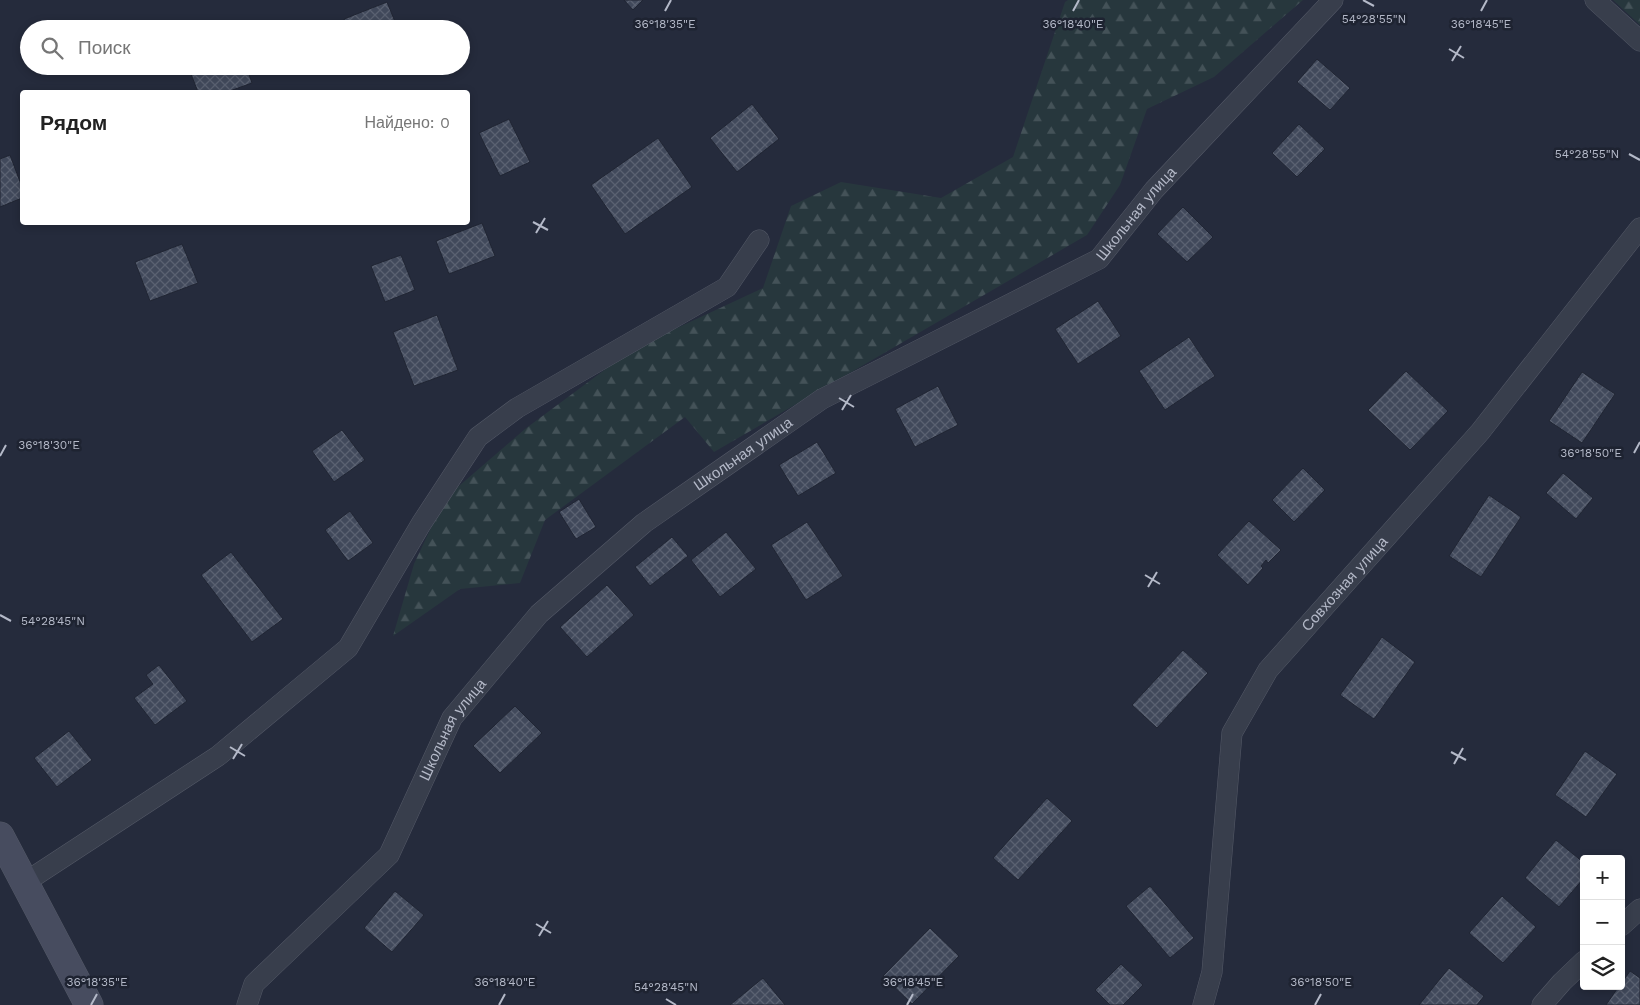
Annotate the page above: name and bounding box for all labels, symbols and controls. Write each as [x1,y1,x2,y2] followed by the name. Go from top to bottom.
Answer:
[1342,12,1406,26] text: 54°28'55"N
[634,17,696,31] text: 36°18'35"E
[1043,17,1104,31] text: 36°18'40"E
[1451,17,1512,31] text: 36°18'45"E
[20,20,470,75] search box
[38,34,66,62] icon: search
[78,36,131,59] text: Поиск
[40,110,107,135] text: Рядом
[364,113,450,132] text: Найдено: 0
[1555,147,1619,161] text: 54°28'55"N
[1092,163,1180,264] street label: Школьная улица
[690,413,797,495] street label: Школьная улица
[18,438,80,452] text: 36°18'30"E
[1560,446,1622,460] text: 36°18'50"E
[1298,532,1392,635] street label: Совхозная улица
[21,614,85,628] text: 54°28'45"N
[416,675,490,783] street label: Школьная улица
[1580,855,1625,990] map controls
[1580,855,1625,900] button: +
[1580,900,1625,945] button: −
[1580,945,1625,990] button: layers
[66,975,128,989] text: 36°18'35"E
[475,975,536,989] text: 36°18'40"E
[883,975,944,989] text: 36°18'45"E
[1290,975,1352,989] text: 36°18'50"E
[634,980,698,994] text: 54°28'45"N

